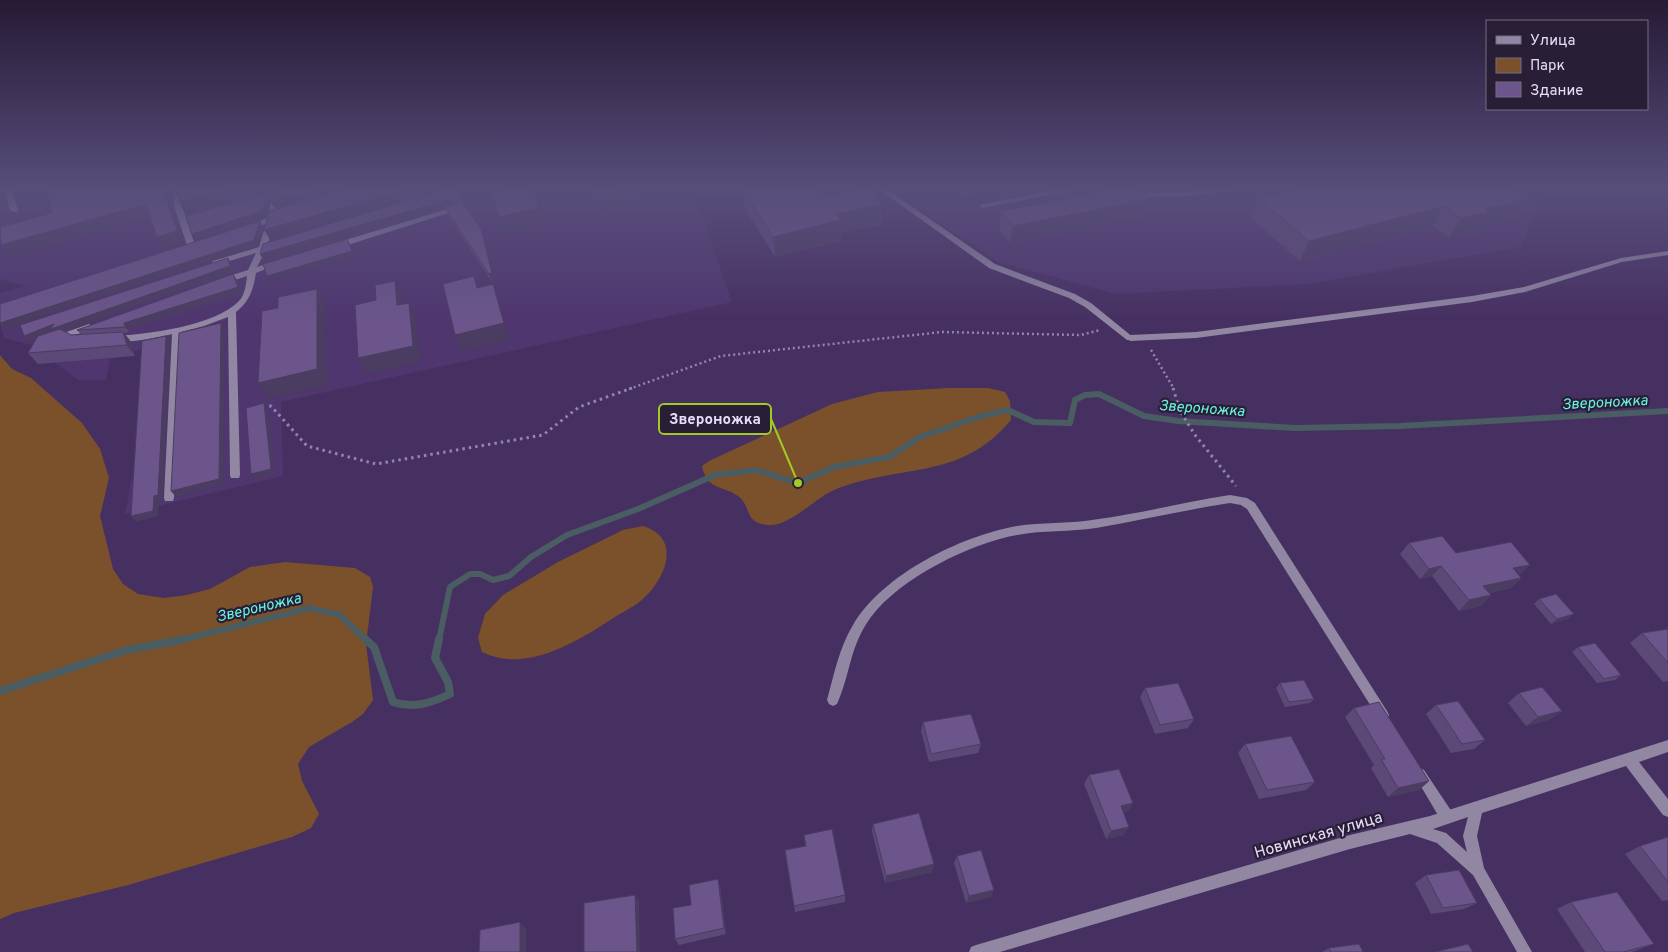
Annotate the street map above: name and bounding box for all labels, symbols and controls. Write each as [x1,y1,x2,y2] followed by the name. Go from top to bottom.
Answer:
[1486,20,1648,110] legend
[1530,32,1575,51] text: Улица
[1530,57,1565,76] text: Парк
[1530,82,1583,101] text: Здание
[1562,392,1649,415] water label: Звероножка
[1159,397,1245,422] water label: Звероножка
[659,404,771,434] callout: Звероножка
[669,411,761,430] text: Звероножка
[216,590,303,627] water label: Звероножка
[1252,808,1385,864] street label: Новинская улица

